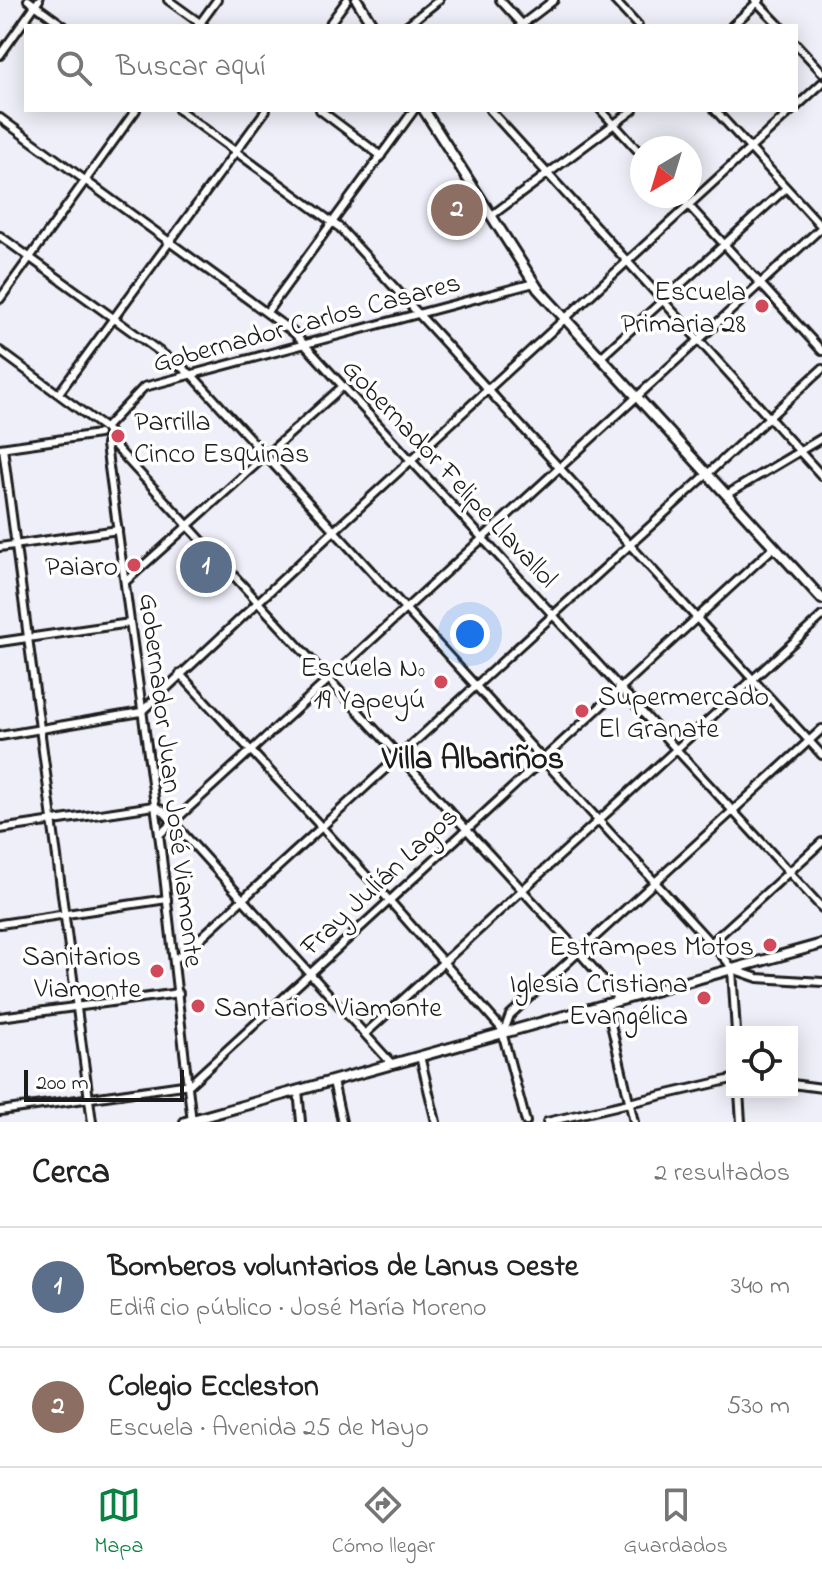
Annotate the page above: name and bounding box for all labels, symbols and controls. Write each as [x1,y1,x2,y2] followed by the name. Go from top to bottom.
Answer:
[24,24,798,112] search box
[52,46,96,90] icon: search
[116,46,266,90] text: Buscar aquí
[630,136,702,208] north arrow
[431,180,483,240] pin: 2
[148,264,465,385] street label: Gobernador Carlos Casares
[621,273,746,346] place label: Escuela Primaria 28
[753,297,771,315] marker: Escuela Primaria 28
[331,350,566,599] street label: Gobernador Felipe Llavallol
[134,403,309,476] place label: Parrilla Cinco Esquinas
[109,427,127,445] marker: Parrilla Cinco Esquinas
[180,537,232,597] pin: 1
[45,548,118,589] place label: Paiaro
[125,556,143,574] marker: Paiaro
[126,591,213,970] street label: Gobernador Juan José Viamonte
[450,614,490,654] your location
[300,649,425,722] place label: Escuela Nº 19 Yapeyú
[432,673,450,691] marker: Escuela Nº 19 Yapeyú
[598,678,769,751] place label: Supermercado El Granate
[573,702,591,720] marker: Supermercado El Granate
[381,737,564,784] district label: Villa Albariños
[291,798,469,968] street label: Fray Julián Lagos
[549,928,754,969] place label: Estrampes Motos
[761,936,779,954] marker: Estrampes Motos
[22,938,141,1011] place label: Sanitarios Viamonte
[148,962,166,980] marker: Sanitarios Viamonte
[509,965,688,1038] place label: Iglesia Cristiana Evangélica
[214,989,442,1030] place label: Santarios Viamonte
[695,989,713,1007] marker: Iglesia Cristiana Evangélica
[189,997,207,1015] marker: Santarios Viamonte
[726,1026,798,1098] map controls
[726,1026,798,1098] button: locate
[24,1066,184,1102] scale bar
[36,1068,89,1100] text: 200 m
[32,1149,110,1199] text: Cerca
[654,1155,790,1193] text: 2 resultados
[108,1246,578,1290] text: Bomberos voluntarios de Lanus Oeste
[54,1268,62,1306] text: 1
[731,1268,790,1306] text: 340 m
[108,1290,487,1328] text: Edificio público · José María Moreno
[108,1366,319,1410] text: Colegio Eccleston
[52,1388,64,1426] text: 2
[726,1388,790,1426] text: 530 m
[108,1410,429,1448] text: Escuela · Avenida 25 de Mayo
[94,1483,143,1563] tab: Mapa
[332,1483,435,1563] tab: Cómo llegar
[624,1483,728,1563] tab: Guardados

